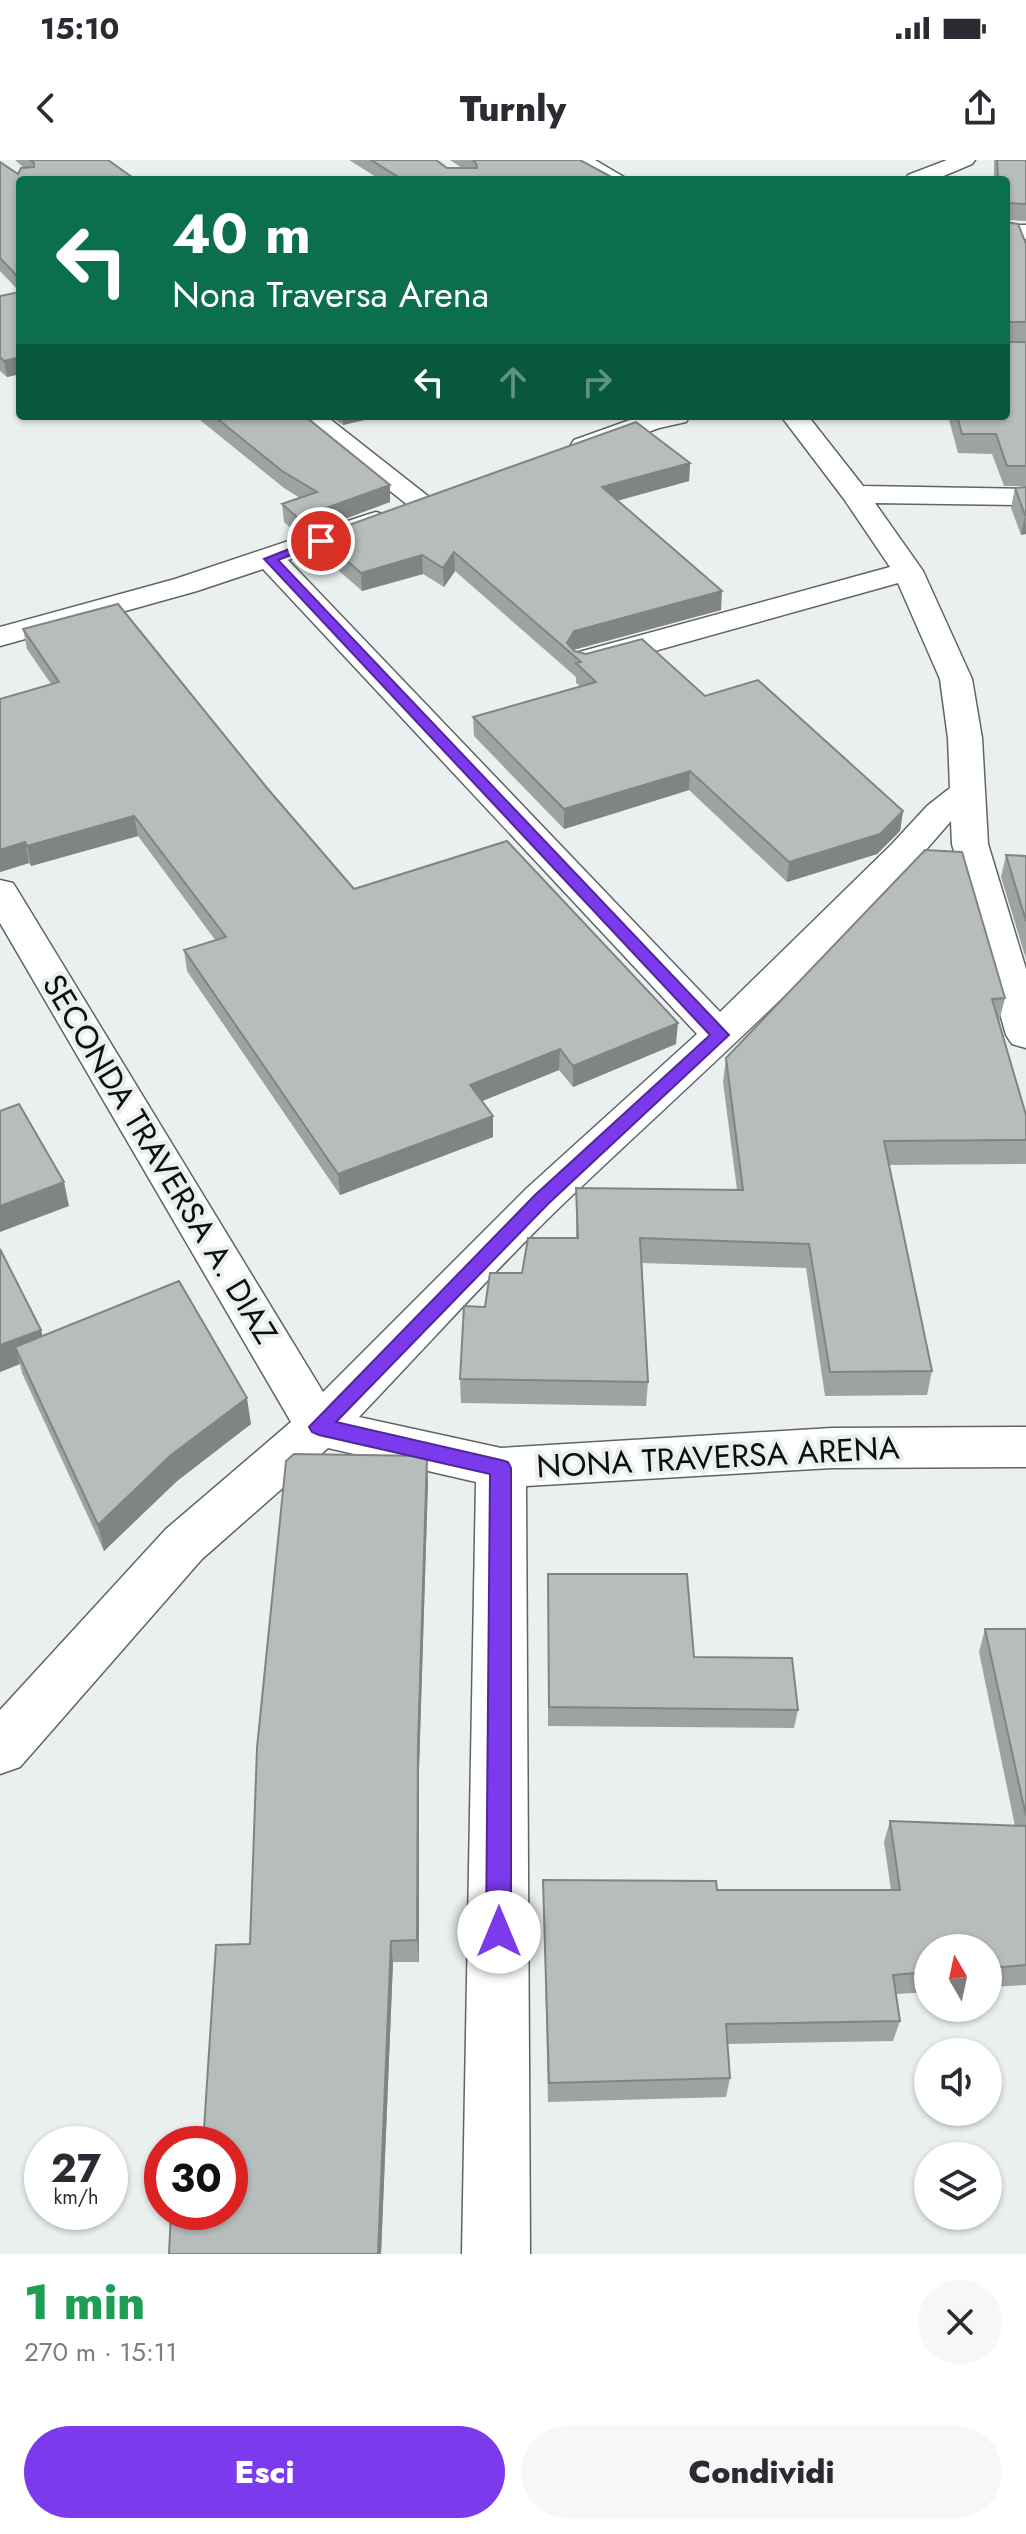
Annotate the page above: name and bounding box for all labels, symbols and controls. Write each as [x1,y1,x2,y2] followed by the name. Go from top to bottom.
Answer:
[40,7,119,50] text: 15:10
[460,82,566,134] text: Turnly
[24,86,68,130] icon: back
[958,86,1002,130] icon: share
[172,193,311,274] text: 40 m
[40,208,144,312] icon: left
[172,268,489,320] text: Nona Traversa Arena
[407,360,451,404] icon: left
[491,360,535,404] icon: ahead
[575,360,619,404] icon: right
[287,507,355,575] pin
[299,519,343,563] icon: arrive
[31,966,289,1352] street label: SECONDA TRAVERSA A. DIAZ
[535,1425,901,1489] street label: NONA TRAVERSA ARENA
[457,1890,541,1974] position arrow
[914,1934,1002,2022] north arrow
[914,1934,1002,2230] map controls
[914,2038,1002,2126] button: sound
[144,2126,248,2230] speed limit sign: 30
[51,2139,101,2197] text: 27
[914,2142,1002,2230] button: layers
[53,2183,99,2212] text: km/h
[24,2268,145,2337] text: 1 min
[918,2280,1002,2364] button: close
[24,2333,177,2371] text: 270 m · 15:11
[24,2426,505,2518] button: Esci
[521,2426,1002,2518] button: Condividi

